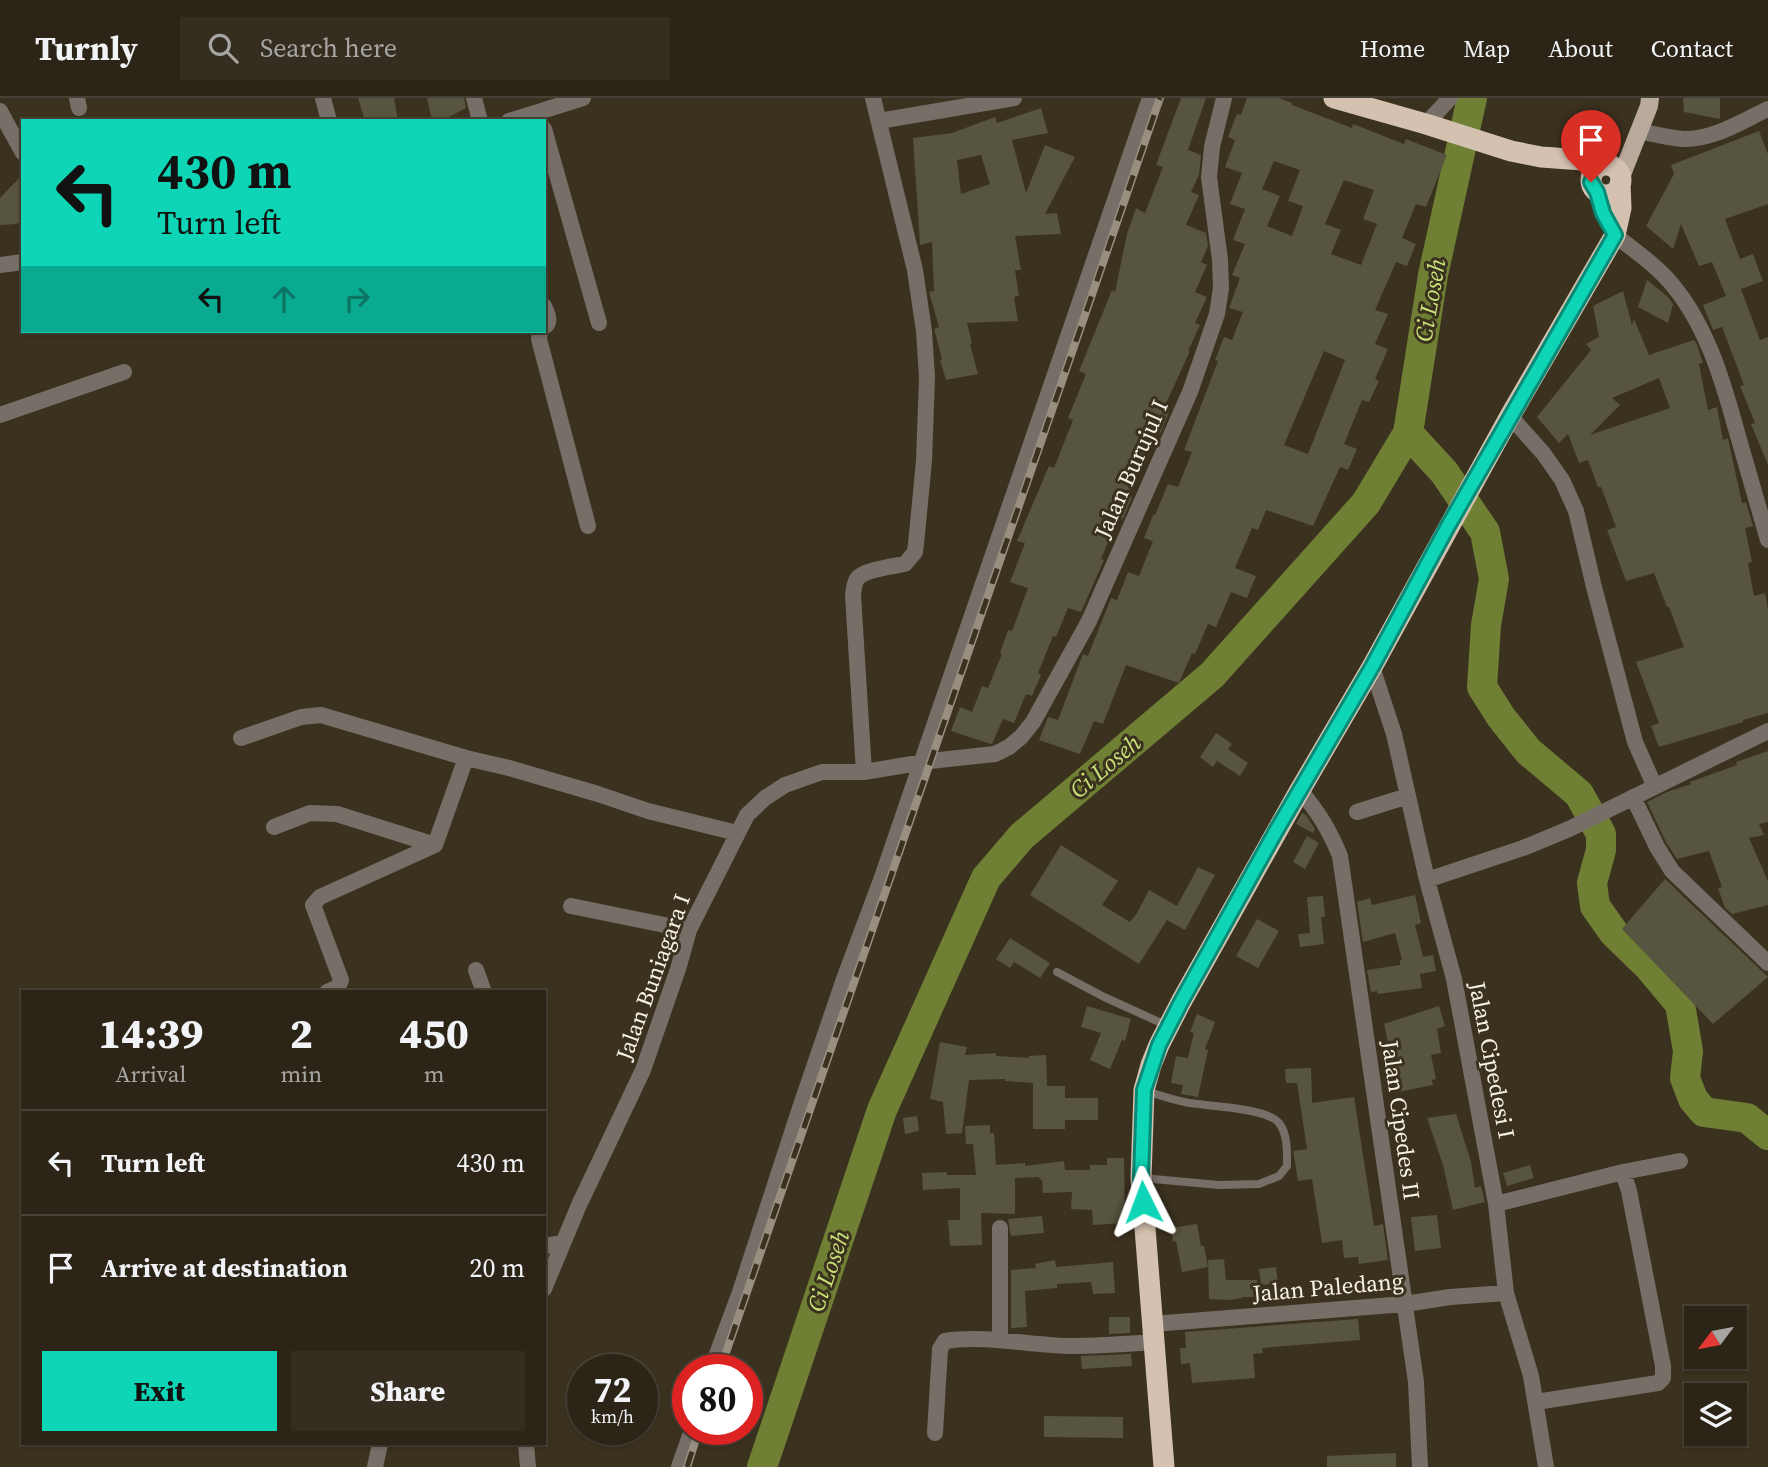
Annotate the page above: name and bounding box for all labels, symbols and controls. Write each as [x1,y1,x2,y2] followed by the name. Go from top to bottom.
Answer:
[180,17,670,80] search box
[35,26,138,71] text: Turnly
[204,29,242,67] icon: search
[260,30,397,66] text: Search here
[1360,32,1425,65] text: Home
[1463,32,1510,65] text: Map
[1548,32,1613,65] text: About
[1651,32,1733,65] text: Contact
[1561,110,1621,182] pin
[1572,121,1610,159] icon: arrive
[157,137,292,204] text: 430 m
[42,147,133,238] icon: left
[157,201,281,245] text: Turn left
[1406,256,1454,344] water label: Ci Loseh
[192,280,230,318] icon: left
[265,280,303,318] icon: ahead
[338,280,376,318] icon: right
[1086,395,1176,544] street label: Jalan Burujul I
[1062,726,1148,806] water label: Ci Loseh
[608,889,698,1066] street label: Jalan Buniagara I
[1461,978,1523,1141] street label: Jalan Cipedesi I
[98,1004,203,1062] text: 14:39
[290,1004,313,1062] text: 2
[399,1004,469,1062] text: 450
[1374,1037,1428,1202] street label: Jalan Cipedes II
[115,1058,186,1090] text: Arrival
[281,1058,322,1090] text: min
[424,1058,444,1090] text: m
[42,1144,80,1182] icon: left
[101,1145,205,1181] text: Turn left
[457,1145,525,1181] text: 430 m
[1106,1165,1180,1239] position arrow
[799,1226,857,1316] water label: Ci Loseh
[42,1249,80,1287] icon: arrive
[101,1250,348,1286] text: Arrive at destination
[470,1250,525,1286] text: 20 m
[1250,1264,1405,1310] street label: Jalan Paledang
[1684,1306,1746,1368] north arrow
[1684,1306,1747,1446] map controls
[42,1351,277,1431] button: Exit
[291,1351,525,1431] button: Share
[672,1354,763,1445] speed limit sign: 80
[594,1366,631,1414] text: 72
[1684,1383,1747,1446] button: layers
[591,1404,634,1429] text: km/h

